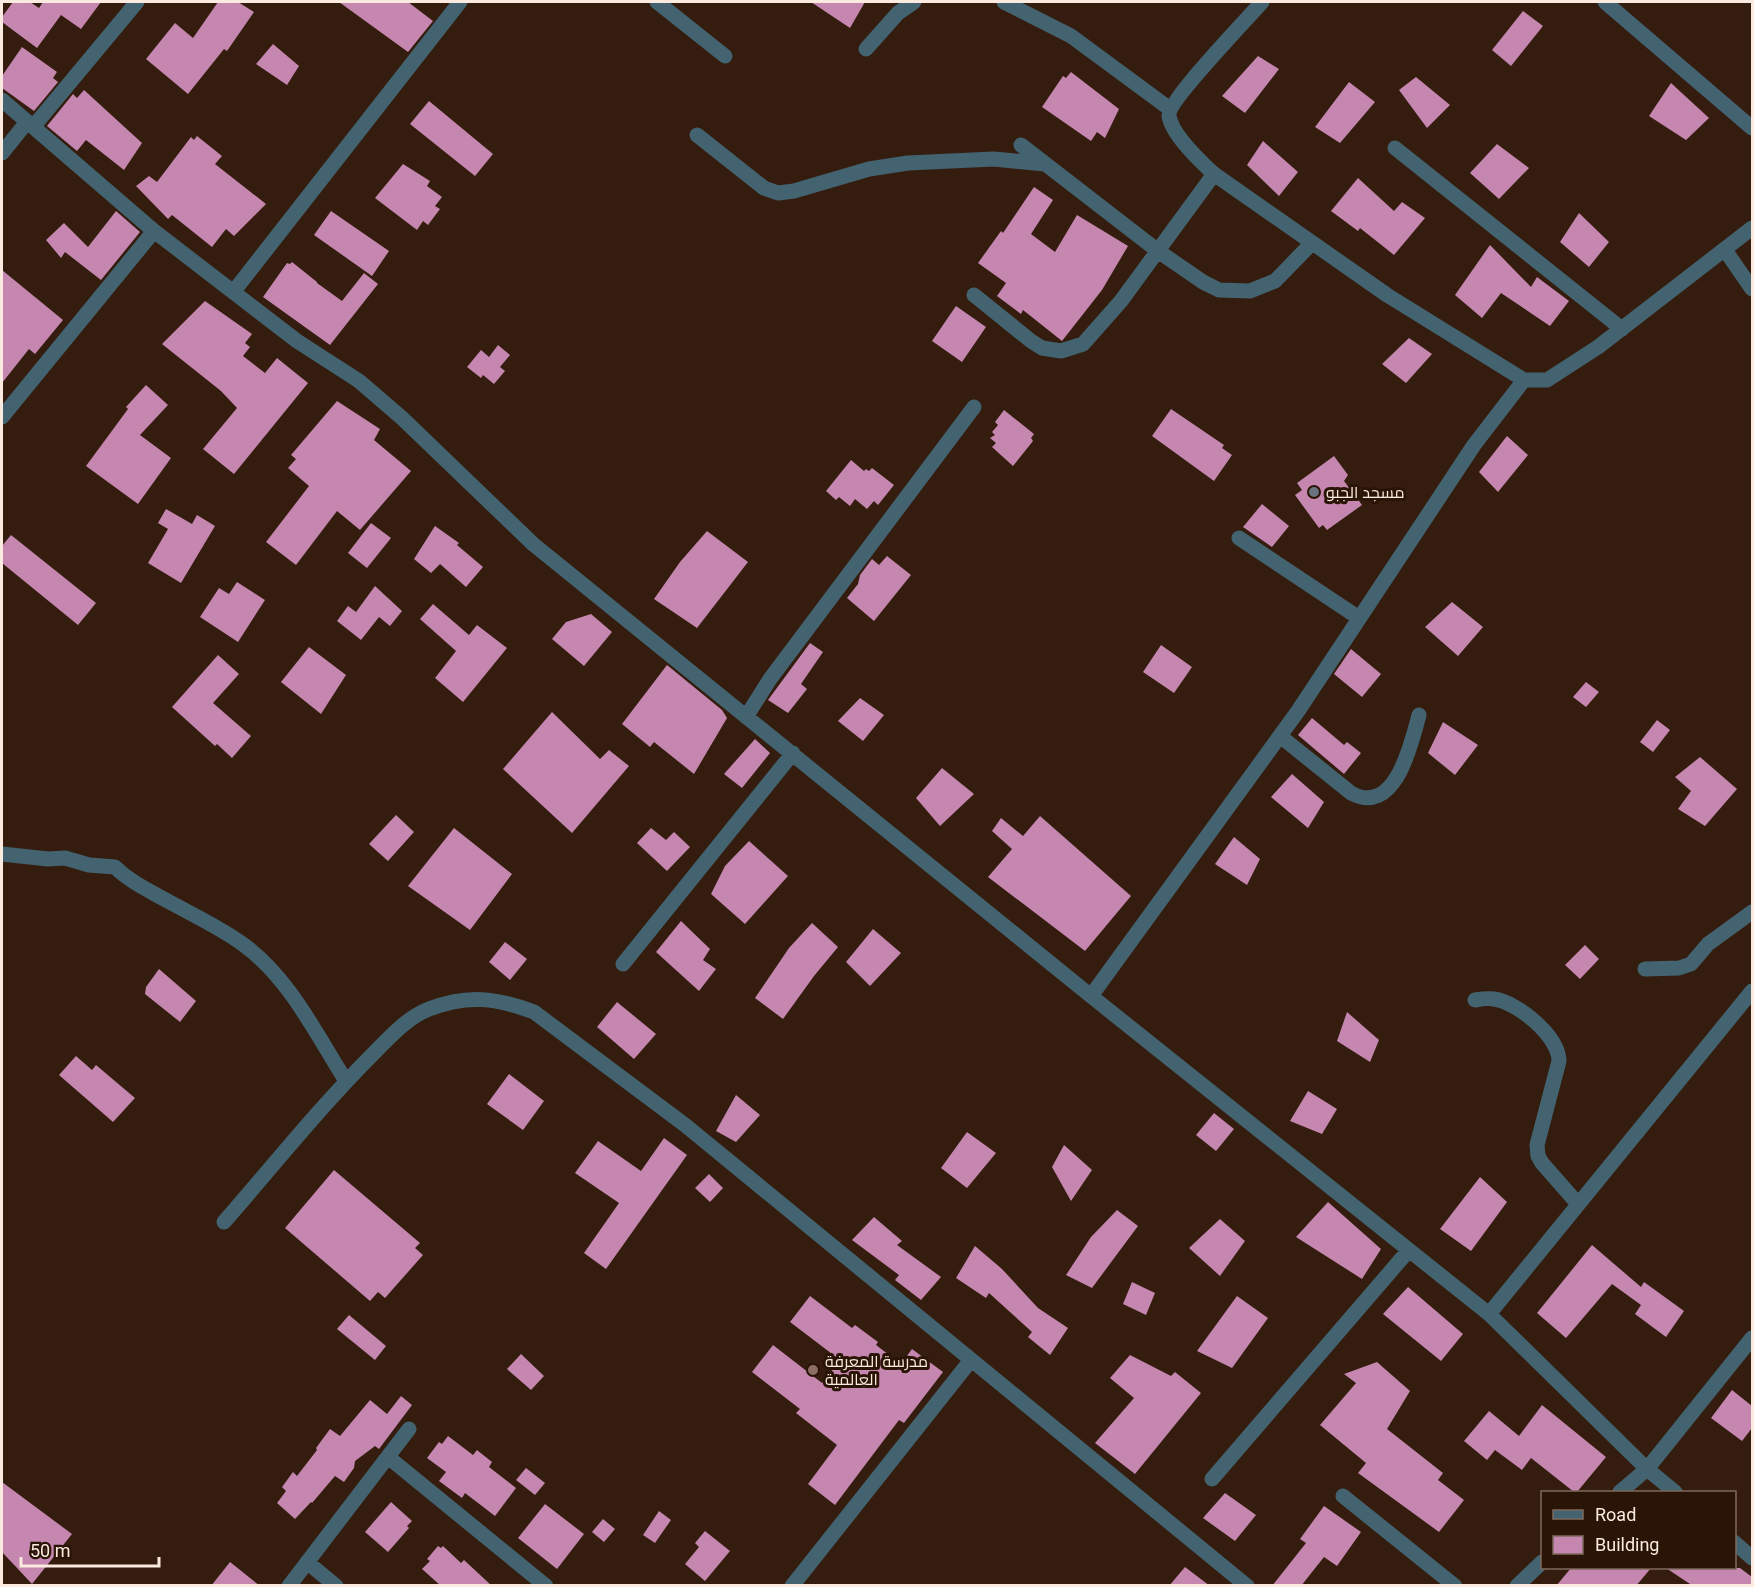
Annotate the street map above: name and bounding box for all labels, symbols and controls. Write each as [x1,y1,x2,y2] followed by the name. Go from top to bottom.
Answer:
[1326,483,1405,502] place label: مسجد الجبو
[1307,485,1321,499] marker: مسجد الجبو
[825,1352,928,1389] place label: مدرسة المعرفة العالمية
[806,1363,820,1377] marker: مدرسة المعرفة العالمية
[1541,1491,1736,1569] legend
[1595,1504,1636,1525] text: Road
[21,1530,159,1568] scale bar
[1595,1534,1659,1555] text: Building
[30,1540,70,1561] text: 50 m

